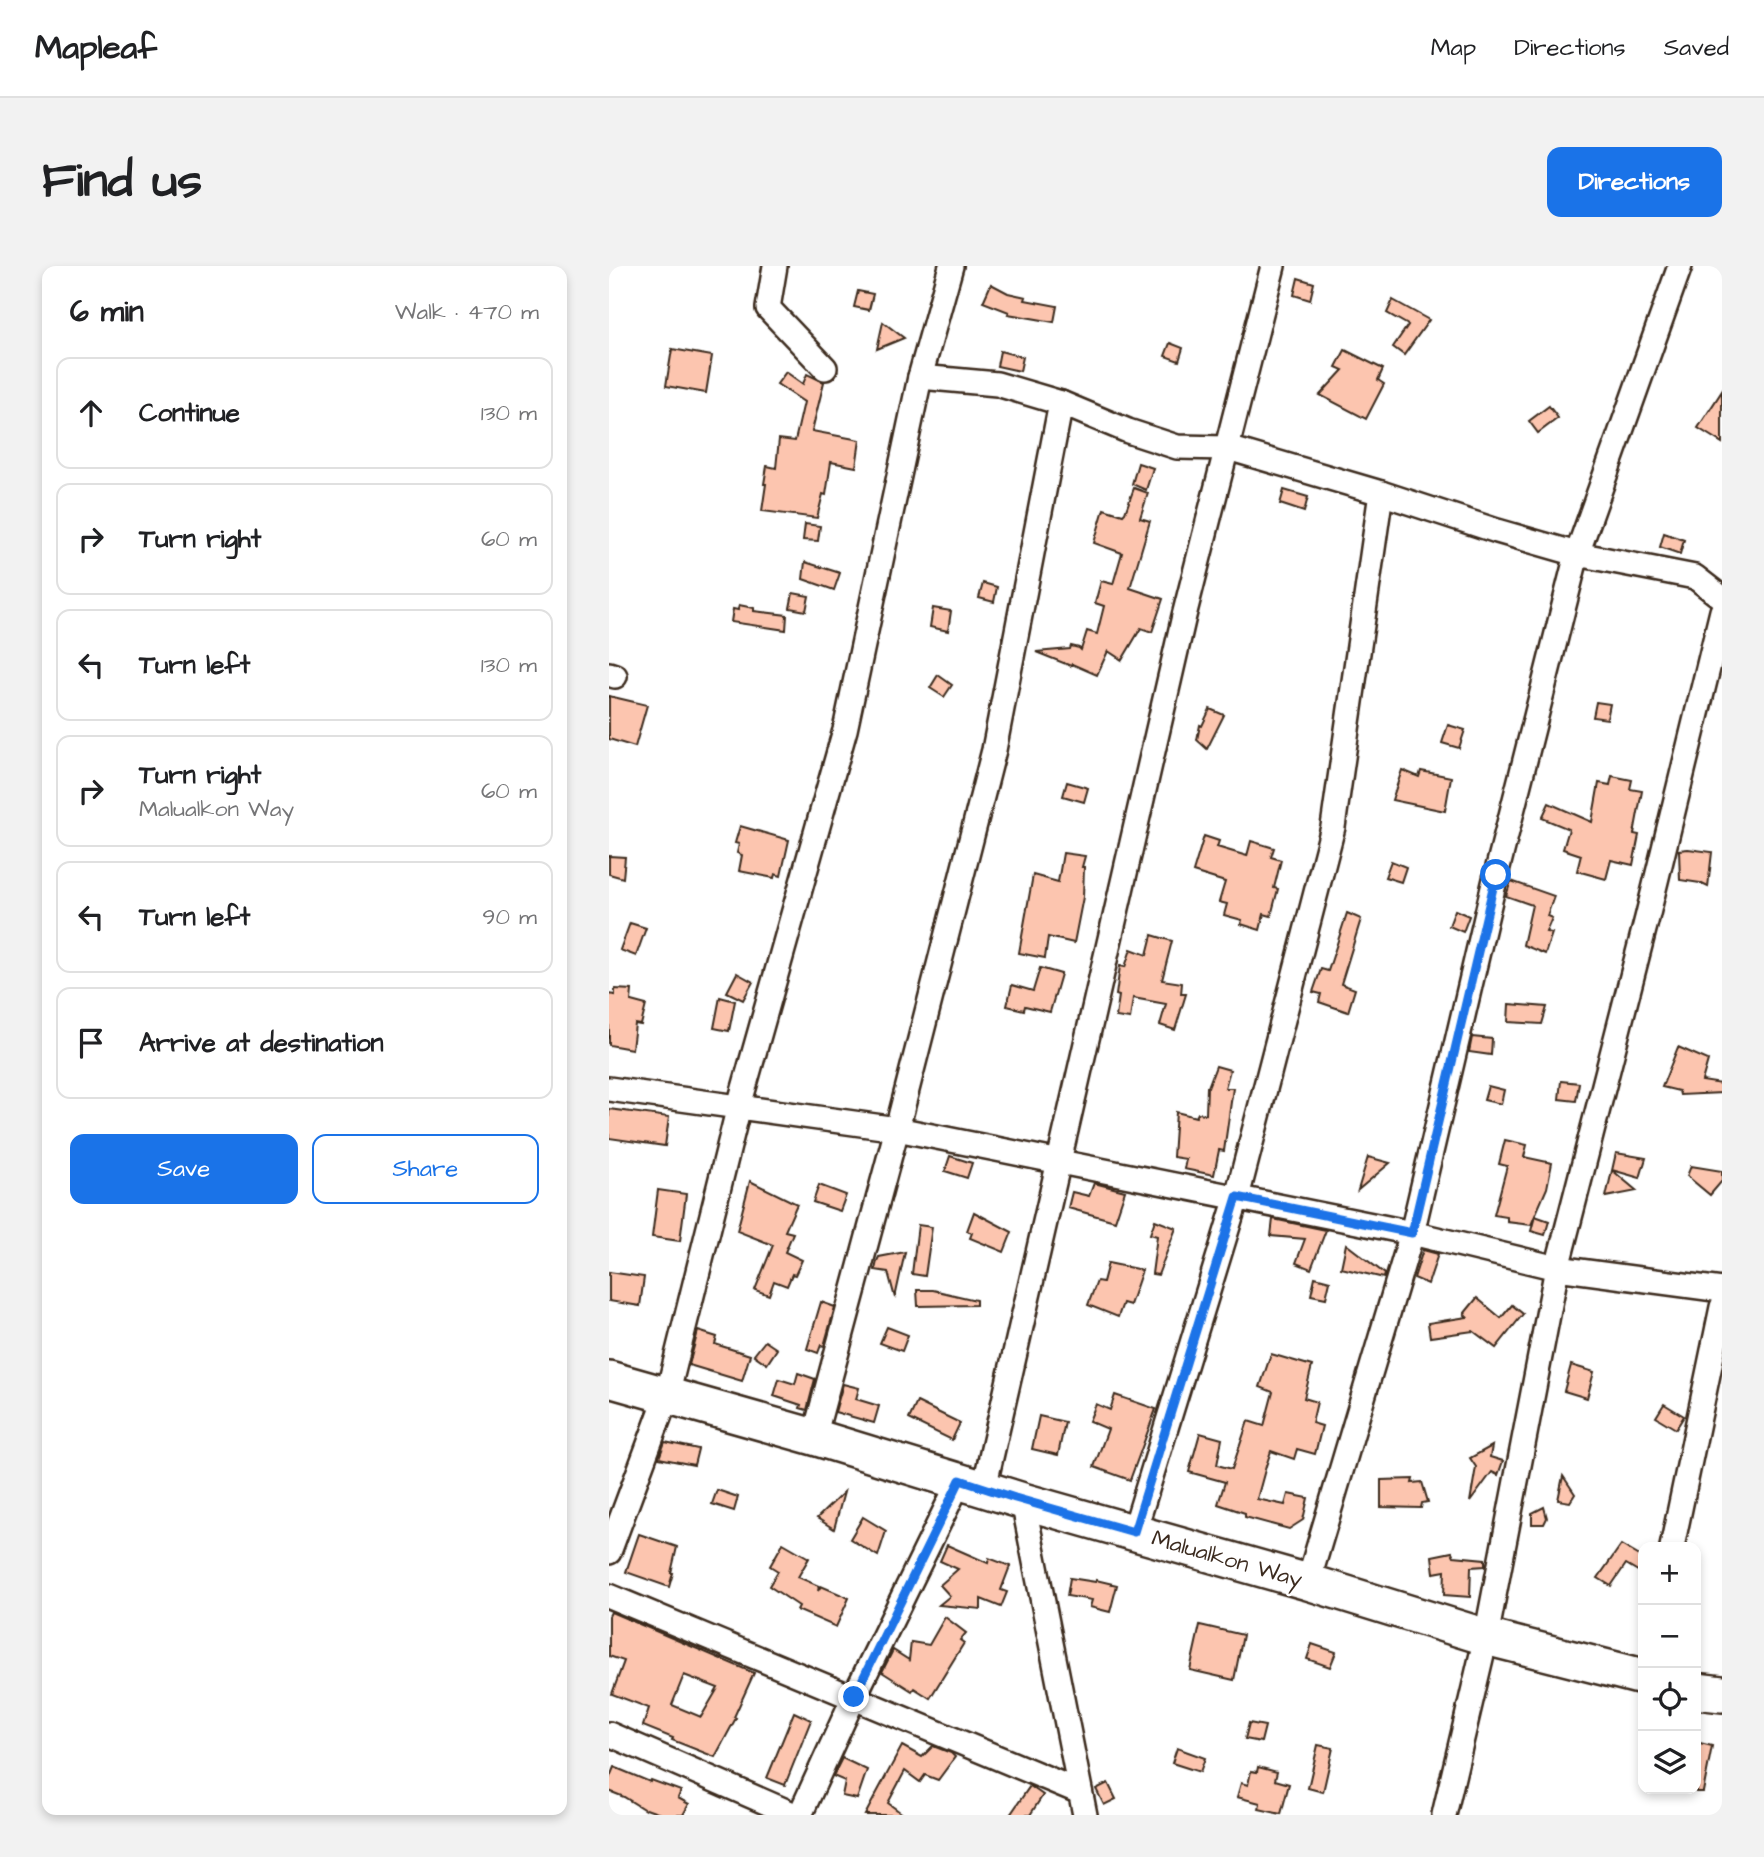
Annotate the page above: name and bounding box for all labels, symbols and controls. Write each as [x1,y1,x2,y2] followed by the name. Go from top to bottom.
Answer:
[35,25,157,71] text: Mapleaf
[1431,31,1476,65] text: Map
[1514,31,1626,65] text: Directions
[1664,31,1729,65] text: Saved
[1547,147,1722,217] button: Directions
[42,148,202,216] text: Find us
[70,291,144,333] text: 6 min
[395,296,539,328] text: Walk · 470 m
[72,394,110,432] icon: ahead
[139,395,240,431] text: Continue
[481,397,537,429] text: 130 m
[72,520,110,558] icon: right
[139,521,261,557] text: Turn right
[481,523,537,555] text: 60 m
[72,646,110,684] icon: left
[139,647,250,683] text: Turn left
[481,649,537,681] text: 130 m
[139,757,261,793] text: Turn right
[72,772,110,810] icon: right
[481,775,537,807] text: 60 m
[139,793,294,825] text: Malualkon Way
[1480,859,1511,890] route start
[72,898,110,936] icon: left
[139,899,250,935] text: Turn left
[482,901,537,933] text: 90 m
[72,1024,110,1062] icon: arrive
[139,1025,384,1061] text: Arrive at destination
[70,1134,298,1204] button: Save
[312,1134,539,1204] button: Share
[1148,1522,1306,1597] street label: Malualkon Way
[1638,1542,1701,1794] map controls
[1638,1542,1701,1605] button: +
[1638,1605,1701,1668] button: −
[1638,1668,1701,1731] button: locate
[838,1681,869,1712] route end
[1638,1731,1701,1794] button: layers

